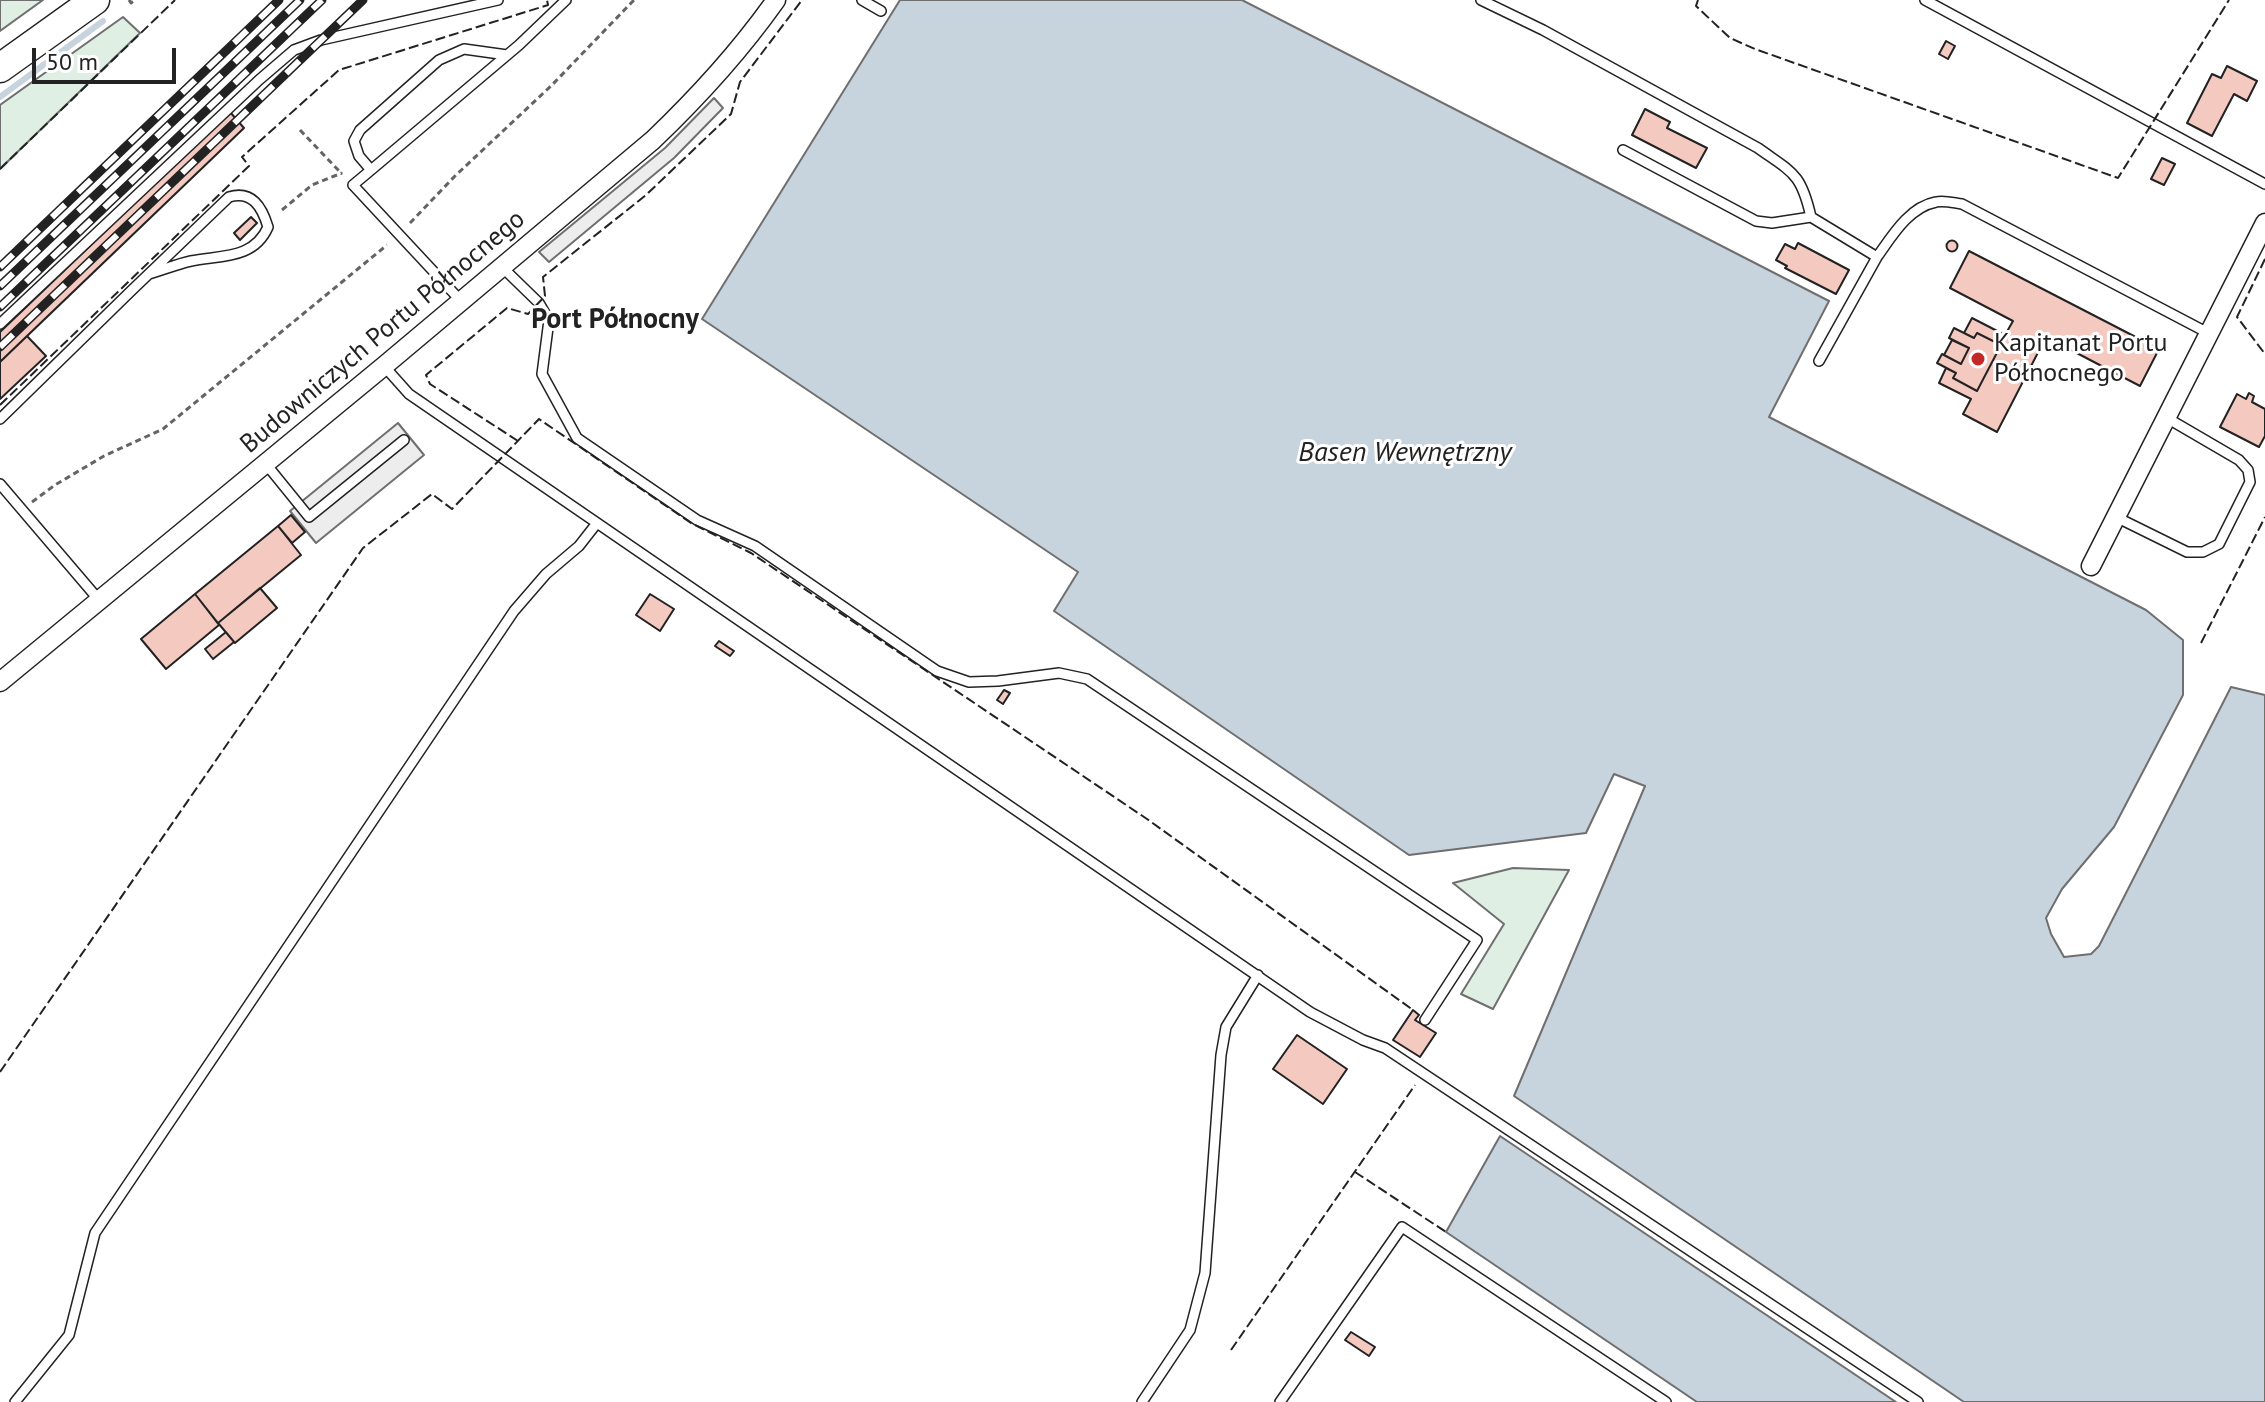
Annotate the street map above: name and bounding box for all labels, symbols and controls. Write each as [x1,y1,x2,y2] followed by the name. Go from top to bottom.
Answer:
[36,32,180,82] scale bar
[46,46,98,77] text: 50 m
[235,204,531,460] street label: Budowniczych Portu Północnego
[531,303,699,337] district label: Port Północny
[1994,328,2168,390] place label: Kapitanat Portu Północnego
[1969,350,1987,368] marker: Kapitanat Portu Północnego
[1298,436,1512,470] water label: Basen Wewnętrzny

